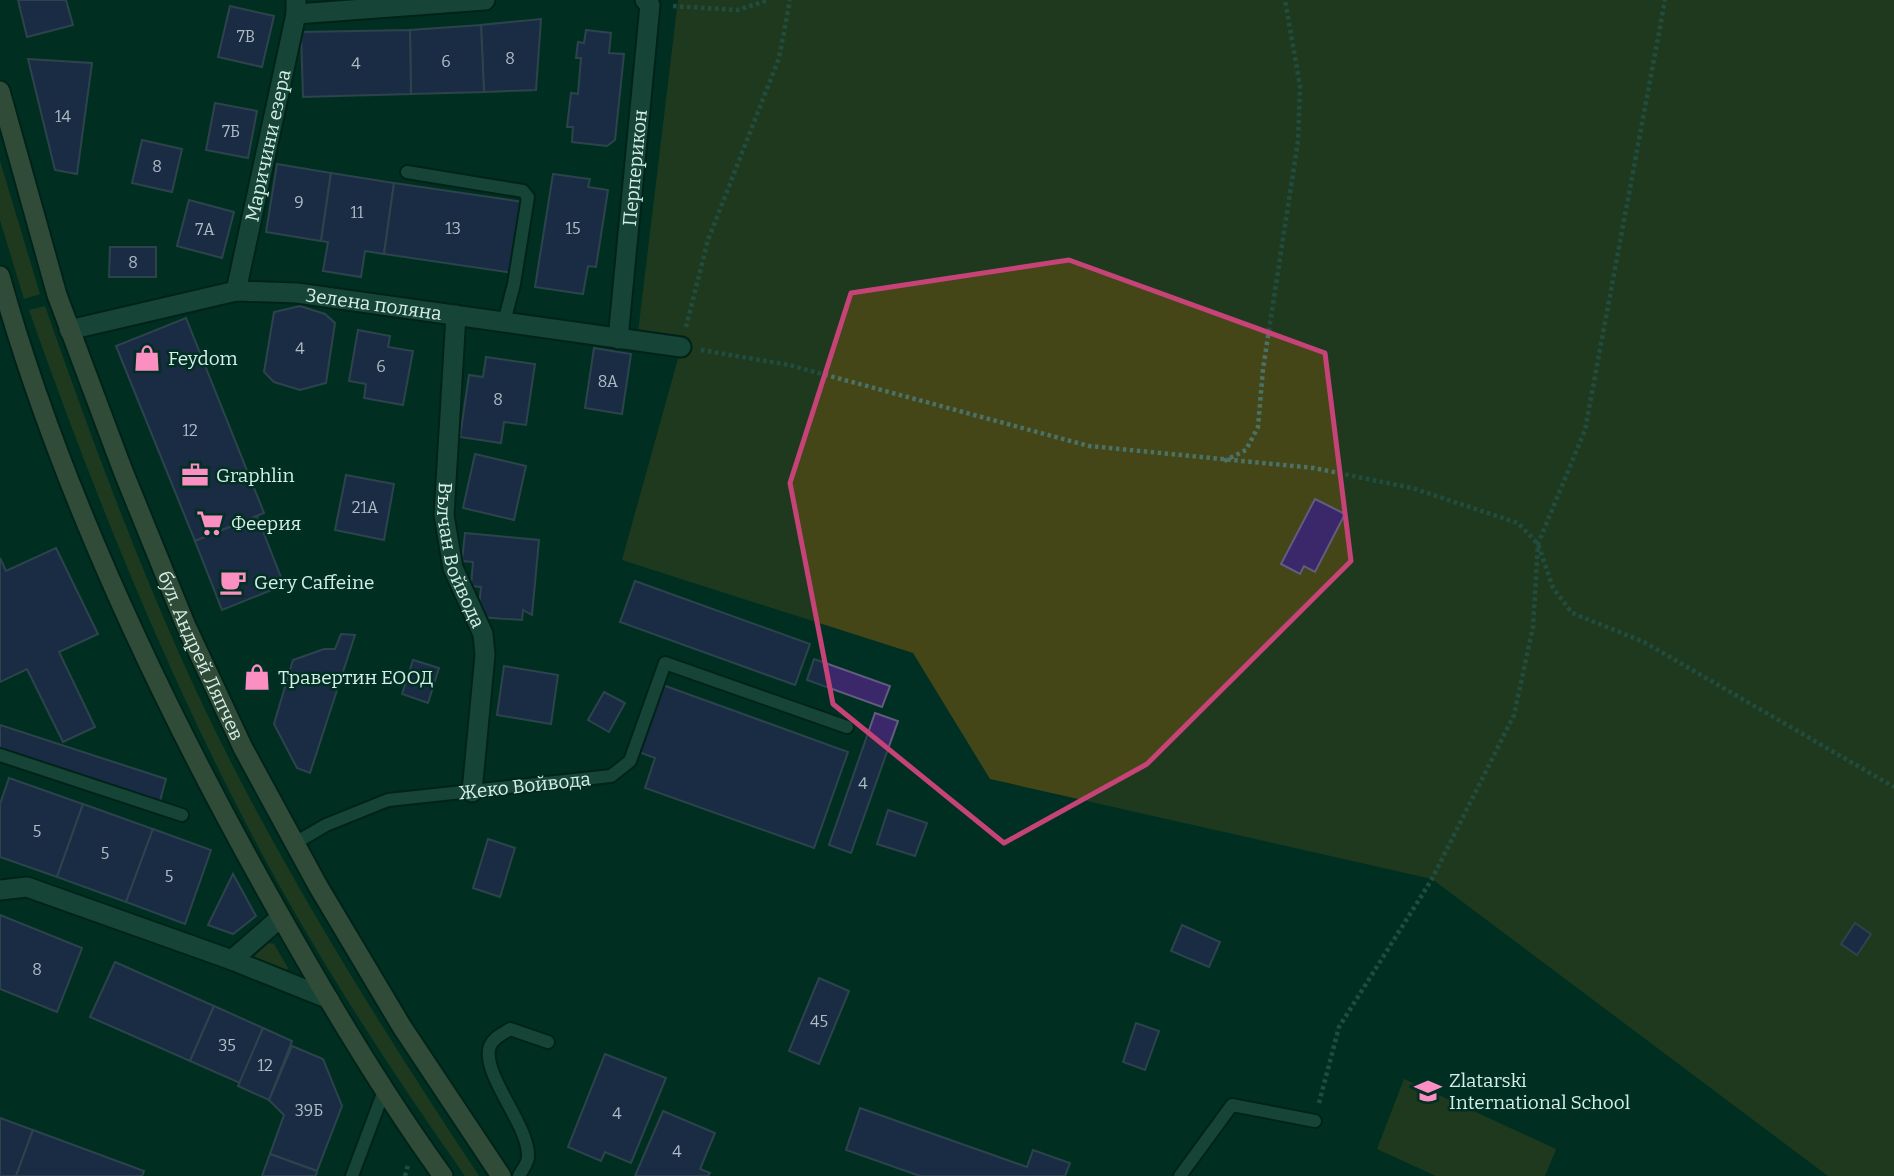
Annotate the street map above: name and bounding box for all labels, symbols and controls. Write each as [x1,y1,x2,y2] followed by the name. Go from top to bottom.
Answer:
[237,27,255,46] house number: 7В
[505,49,515,68] house number: 8
[441,52,451,71] house number: 6
[351,54,361,73] house number: 4
[240,67,296,224] street label: Маричини езера
[55,107,72,126] house number: 14
[618,108,652,227] street label: Перперикон
[222,122,240,141] house number: 7Б
[152,157,162,176] house number: 8
[294,193,304,212] house number: 9
[351,203,364,222] house number: 11
[445,219,461,238] house number: 13
[565,219,581,238] house number: 15
[195,220,215,239] house number: 7А
[128,253,138,272] house number: 8
[304,283,444,325] street label: Зелена поляна
[295,339,305,358] house number: 4
[132,343,162,373] shop icon: Feydom
[168,347,238,370] place label: Feydom
[376,357,386,376] house number: 6
[598,372,619,391] house number: 8А
[493,390,503,409] house number: 8
[182,421,198,440] house number: 12
[180,460,210,490] office icon: Graphlin
[216,464,295,487] place label: Graphlin
[432,481,490,632] street label: Вълчан Войвода
[352,498,379,517] house number: 21А
[195,508,225,538] supermarket icon: Феерия
[231,512,301,535] place label: Феерия
[153,567,249,744] street label: бул. Андрей Ляпчев
[218,567,248,597] cafe icon: Gery Caffeine
[254,571,374,594] place label: Gery Caffeine
[242,662,272,692] shop icon: Травертин ЕООД
[278,666,433,689] place label: Травертин ЕООД
[457,767,593,804] street label: Жеко Войвода
[858,774,868,793] house number: 4
[33,822,41,841] house number: 5
[101,844,109,863] house number: 5
[165,867,173,886] house number: 5
[32,960,42,979] house number: 8
[810,1012,828,1031] house number: 45
[218,1036,236,1055] house number: 35
[257,1056,273,1075] house number: 12
[1449,1069,1630,1114] place label: Zlatarski International School
[1413,1076,1443,1106] school or university icon: Zlatarski International School
[295,1101,323,1120] house number: 39Б
[612,1104,622,1123] house number: 4
[672,1142,682,1161] house number: 4

